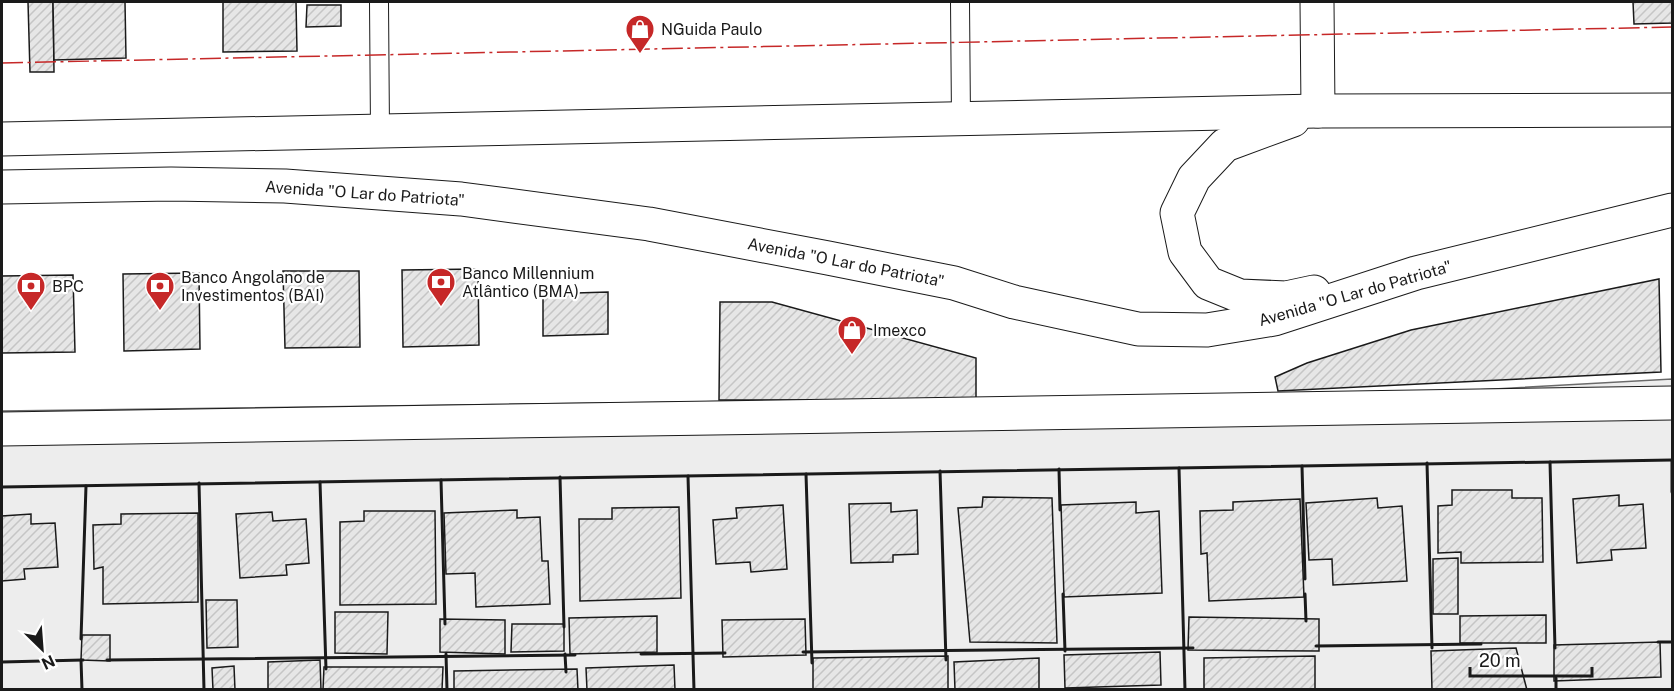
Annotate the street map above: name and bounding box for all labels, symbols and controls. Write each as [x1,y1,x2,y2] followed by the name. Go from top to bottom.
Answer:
[624,13,656,55] shop icon: NGuida Paulo
[661,20,762,39] place label: NGuida Paulo
[265,177,465,210] street label: Avenida "O Lar do Patriota"
[746,234,946,291] street label: Avenida "O Lar do Patriota"
[1256,257,1454,330] street label: Avenida "O Lar do Patriota"
[462,264,594,301] place label: Banco Millennium Atlântico (BMA)
[425,266,457,308] bank icon: Banco Millennium Atlântico (BMA)
[181,268,325,305] place label: Banco Angolano de Investimentos (BAI)
[15,270,47,312] bank icon: BPC
[144,270,176,312] bank icon: Banco Angolano de Investimentos (BAI)
[52,277,84,296] place label: BPC
[836,314,868,356] shop icon: Imexco
[873,321,926,340] place label: Imexco
[12,619,72,679] north arrow
[1470,640,1592,678] scale bar
[1479,650,1521,671] text: 20 m
[38,651,58,673] text: N

